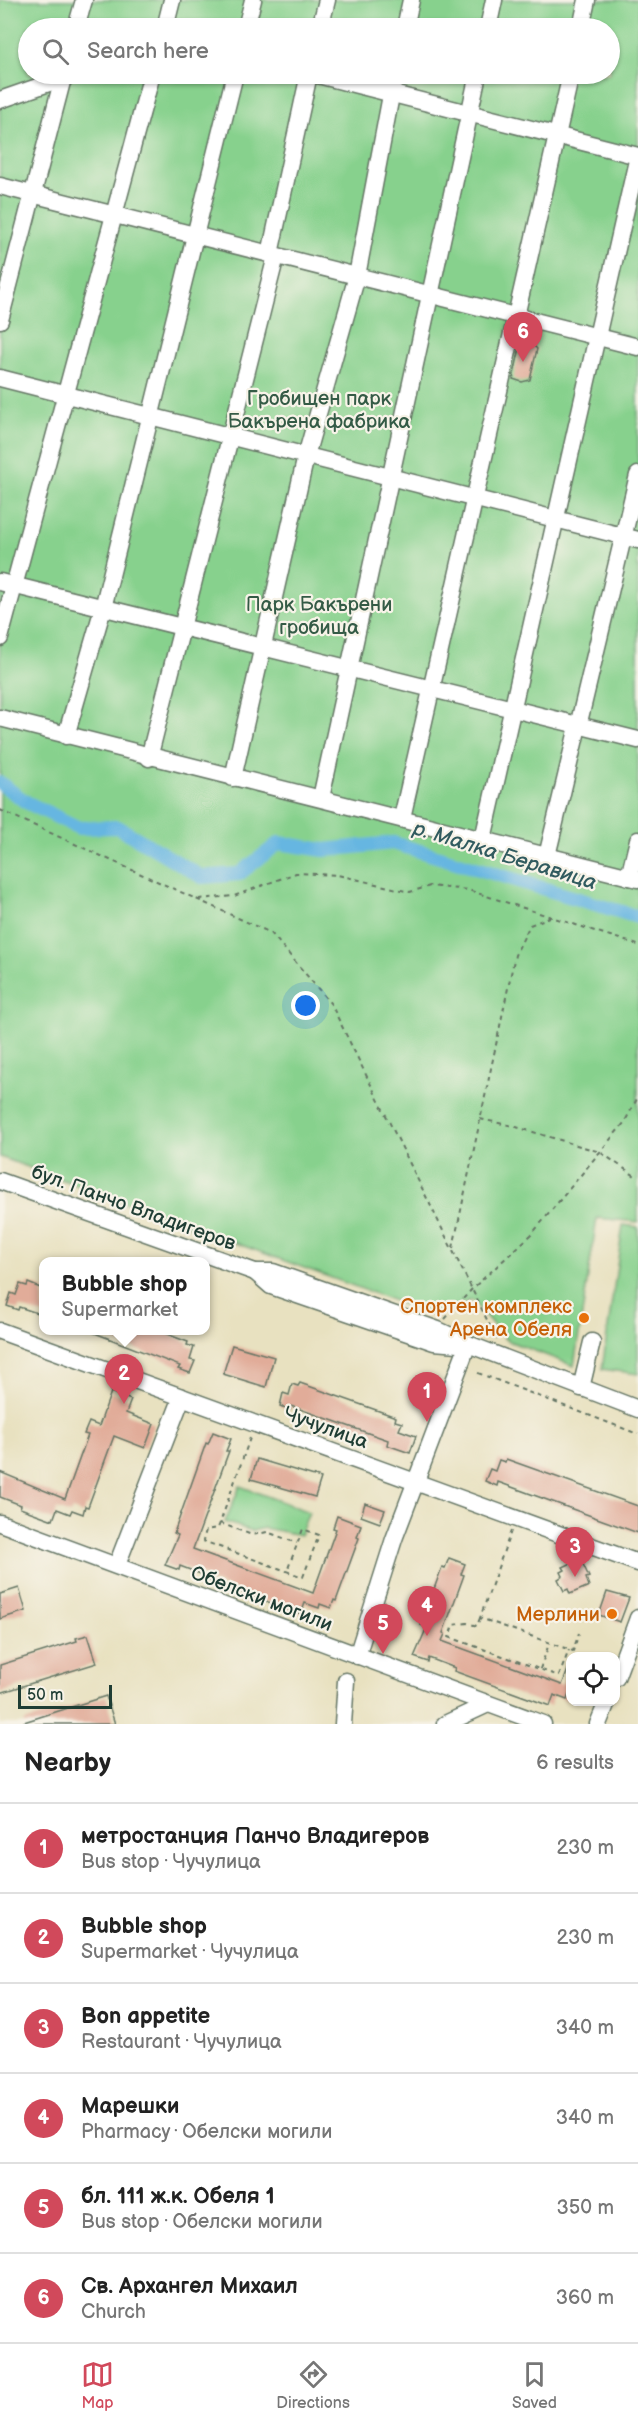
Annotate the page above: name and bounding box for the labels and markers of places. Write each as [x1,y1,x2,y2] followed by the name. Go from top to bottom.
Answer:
[504,312,542,362] pin: 6
[400,1295,572,1342] place label: Спортен комплекс Арена Обеля
[577,1311,591,1325] marker: Спортен комплекс Арена Обеля
[104,1354,144,1404] pin: 2
[408,1372,446,1422] pin: 1
[556,1528,594,1577] pin: 3
[408,1586,446,1636] pin: 4
[516,1603,600,1627] place label: Мерлини
[364,1604,403,1654] pin: 5
[605,1607,619,1621] marker: Мерлини

